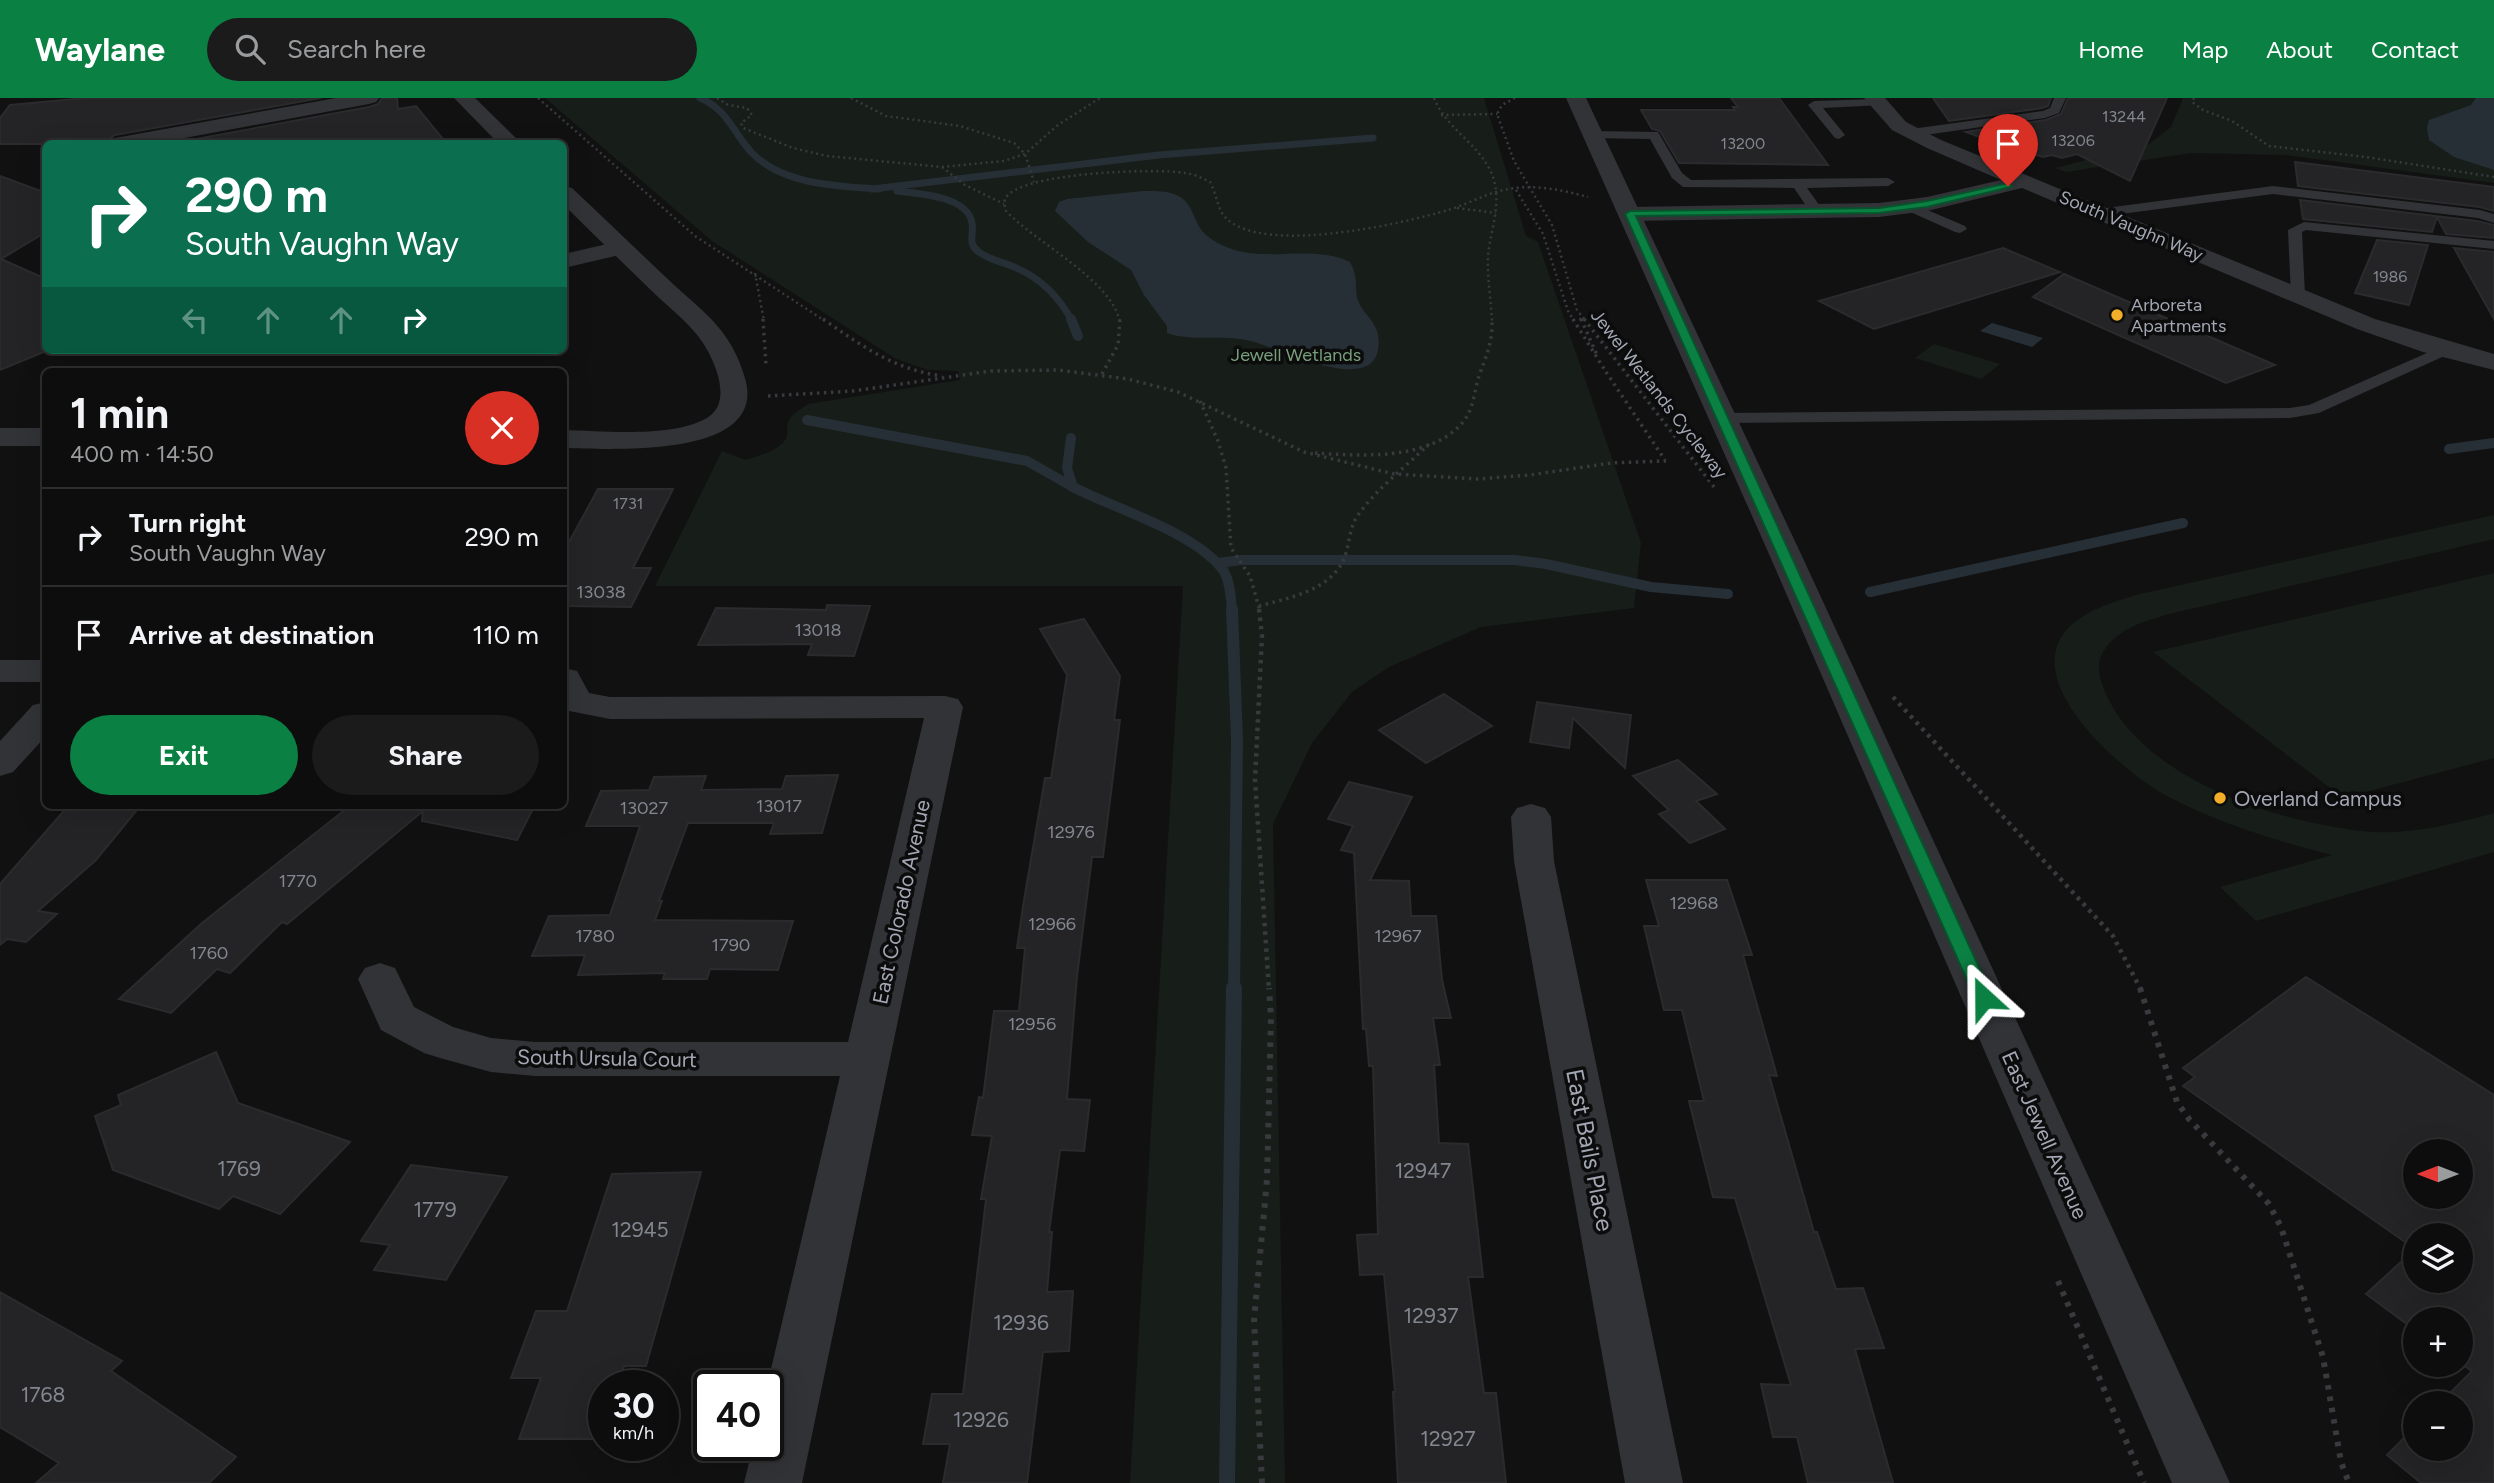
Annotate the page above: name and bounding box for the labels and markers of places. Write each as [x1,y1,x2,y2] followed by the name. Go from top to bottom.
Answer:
[1978,114,2038,186] pin
[2131,294,2226,337] place label: Arboreta Apartments
[2109,307,2125,323] marker: Arboreta Apartments
[2234,786,2402,811] place label: Overland Campus
[2212,790,2228,806] marker: Overland Campus

